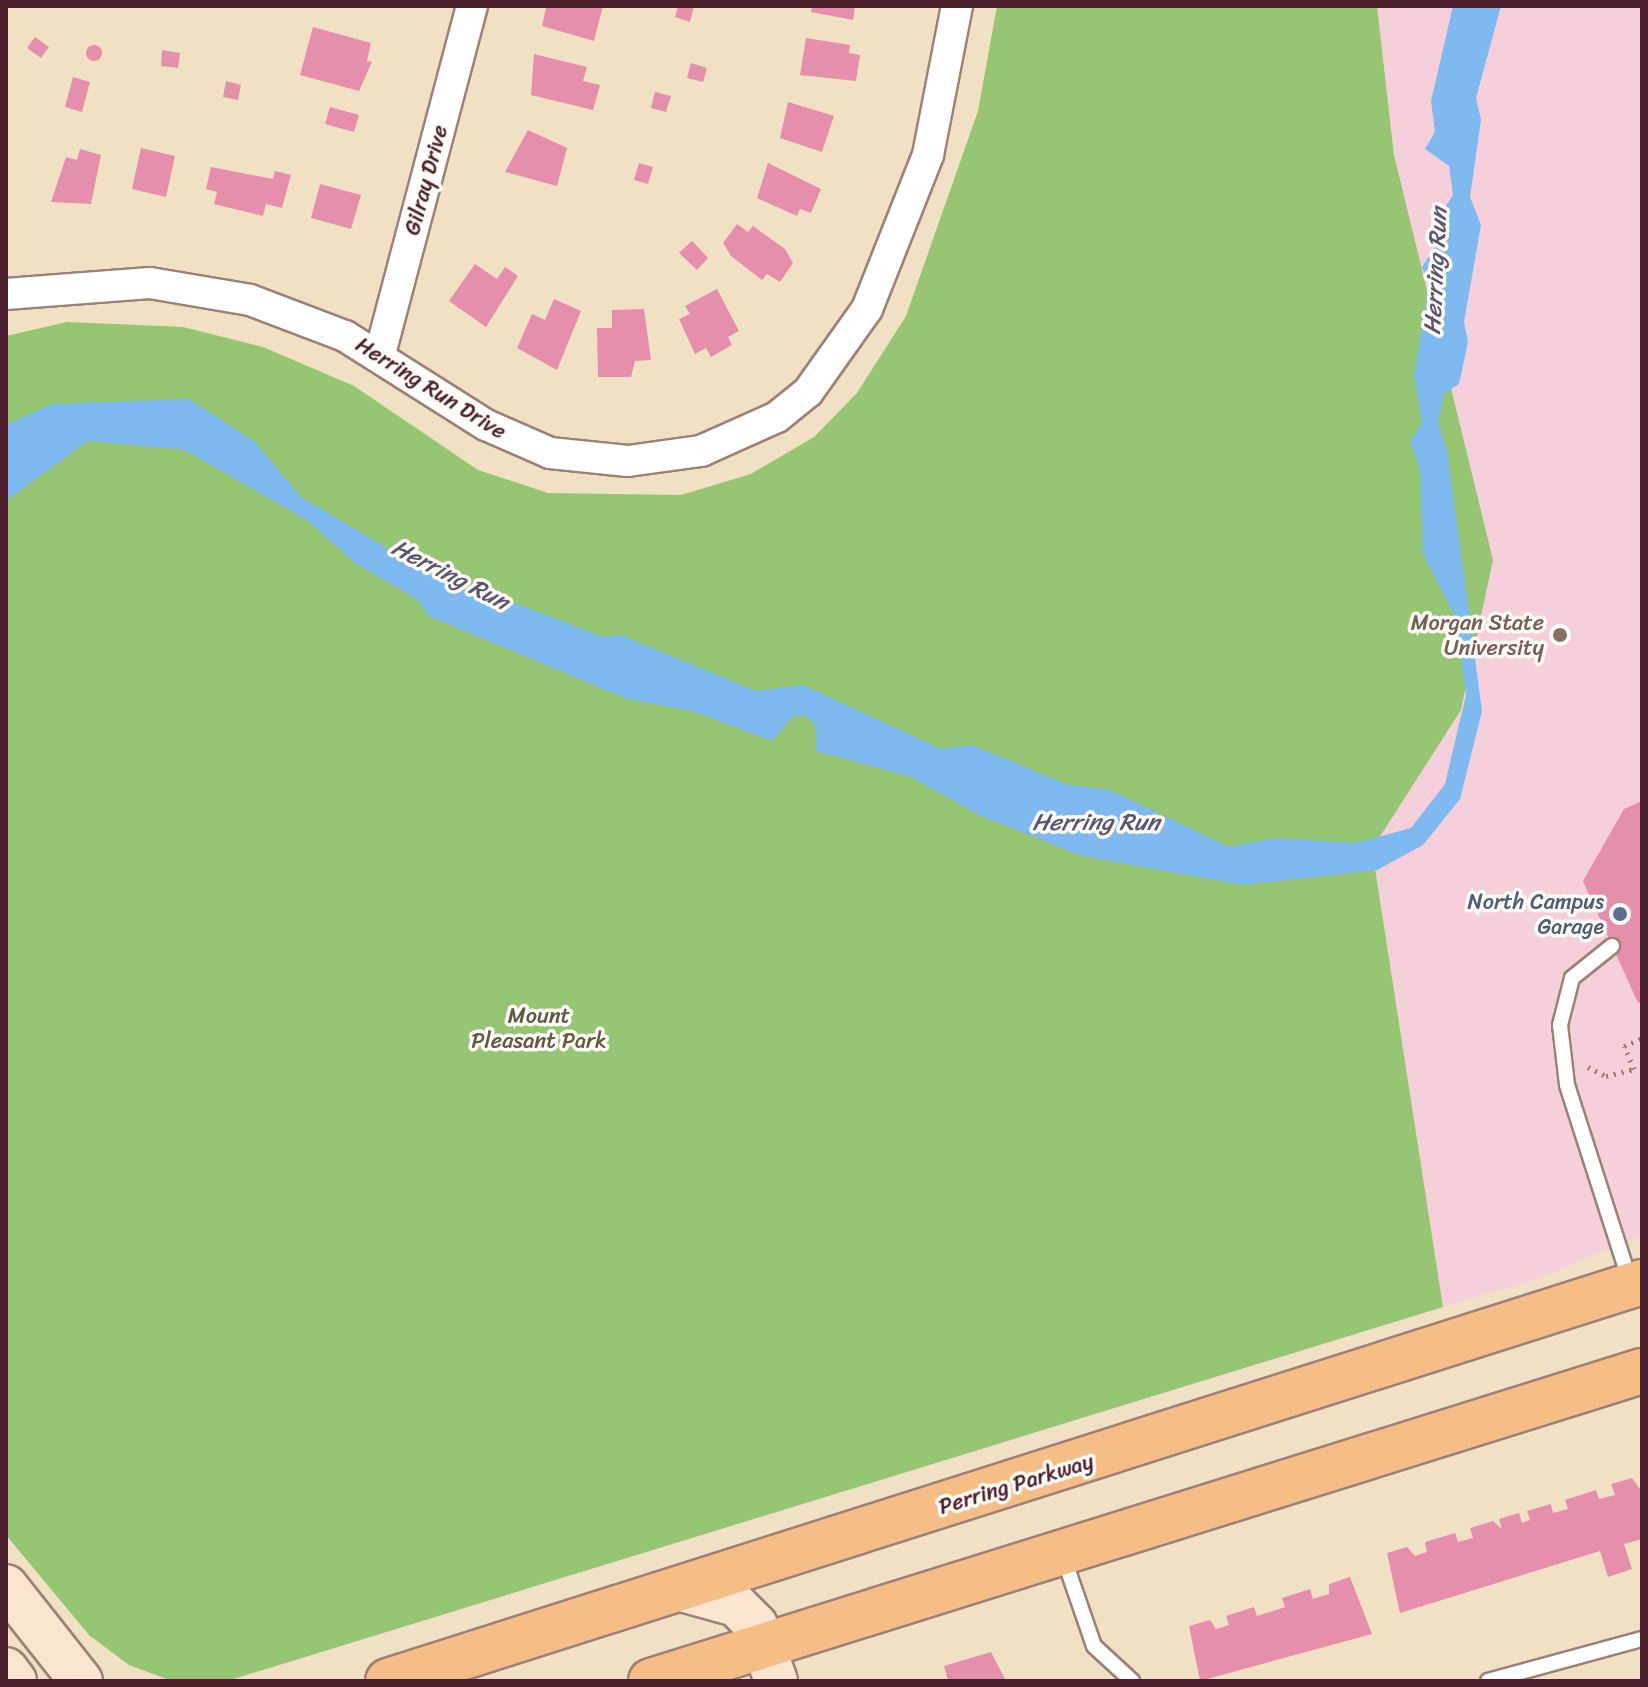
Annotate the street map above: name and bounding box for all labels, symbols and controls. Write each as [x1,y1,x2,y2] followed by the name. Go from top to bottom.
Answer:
[399,122,453,238] street label: Gilray Drive
[1418,207,1454,335] water label: Herring Run
[351,331,511,445] street label: Herring Run Drive
[387,533,513,617] water label: Herring Run
[1411,609,1544,660] place label: Morgan State University
[1551,626,1569,644] marker: Morgan State University
[1032,809,1160,837] water label: Herring Run
[1468,888,1604,940] place label: North Campus Garage
[1611,905,1629,923] marker: North Campus Garage
[471,1002,607,1054] park label: Mount Pleasant Park
[935,1448,1097,1520] street label: Perring Parkway

